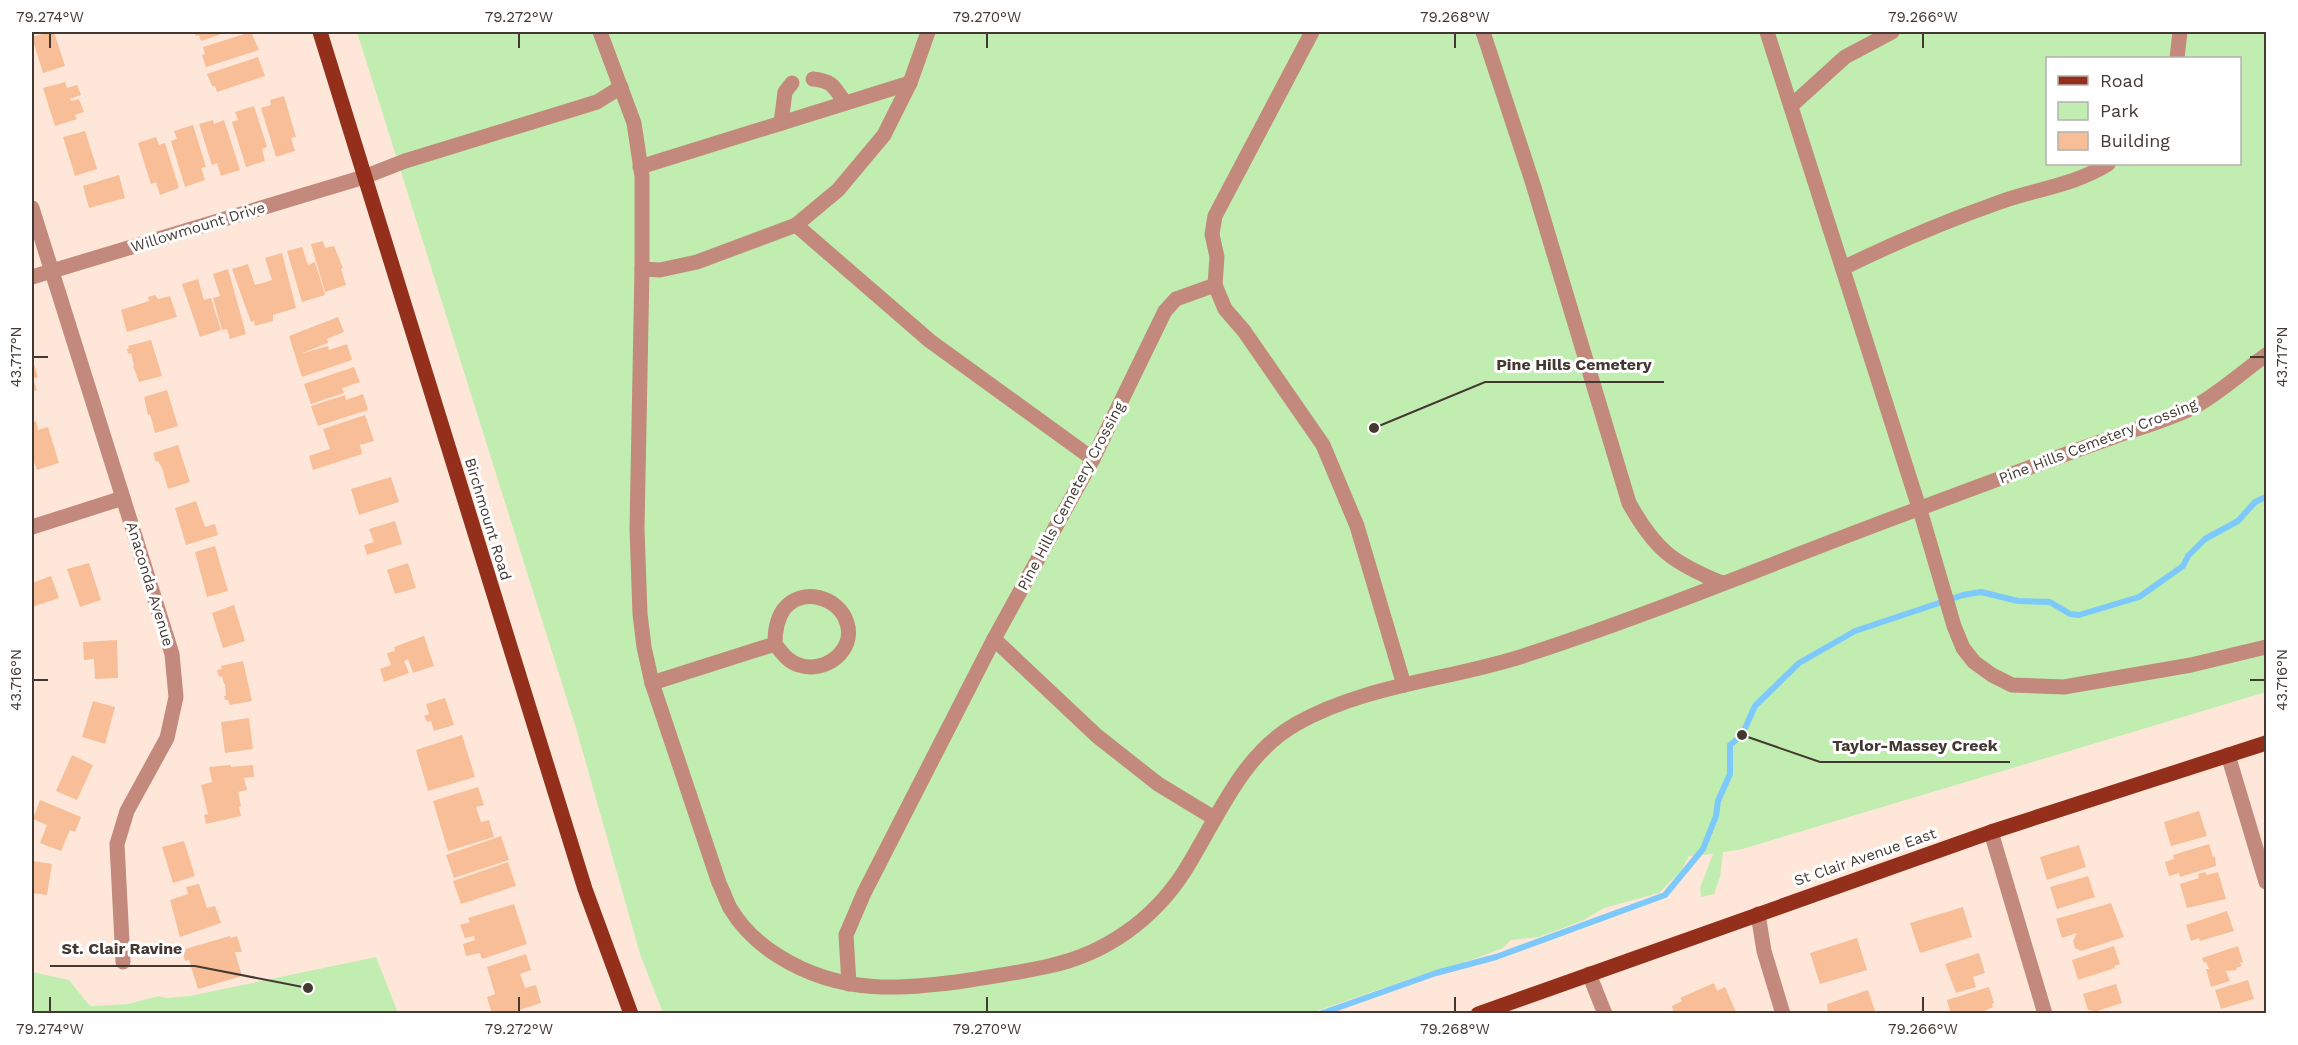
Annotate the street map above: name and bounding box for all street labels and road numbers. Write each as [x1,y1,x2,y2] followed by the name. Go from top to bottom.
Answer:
[129,198,267,256] street label: Willowmount Drive
[1996,395,2200,487] street label: Pine Hills Cemetery Crossing
[1014,399,1128,593] street label: Pine Hills Cemetery Crossing
[461,456,515,582] street label: Birchmount Road
[122,519,178,649] street label: Anaconda Avenue
[1792,824,1939,890] street label: St Clair Avenue East

